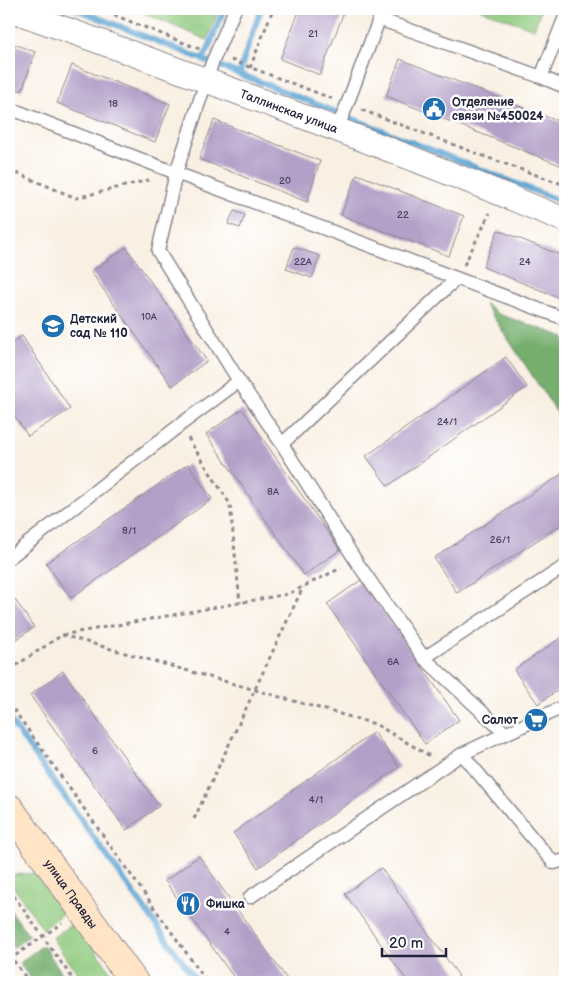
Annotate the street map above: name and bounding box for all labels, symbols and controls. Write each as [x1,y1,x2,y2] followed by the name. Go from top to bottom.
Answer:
[308,28,318,40] house number: 21
[238,86,340,137] street label: Таллинская улица
[452,95,543,124] place label: Отделение связи №450024
[421,96,447,122] public building icon: Отделение связи №450024
[108,98,118,110] house number: 18
[279,175,291,187] house number: 20
[397,209,409,221] house number: 22
[294,256,313,268] house number: 22А
[519,256,531,268] house number: 24
[141,311,158,323] house number: 10А
[70,312,128,341] place label: Детский сад № 110
[40,313,66,339] school or university icon: Детский сад № 110
[437,416,457,428] house number: 24/1
[267,486,280,498] house number: 8А
[122,525,136,537] house number: 8/1
[490,534,510,546] house number: 26/1
[387,656,400,668] house number: 6А
[523,707,549,733] supermarket icon: Салют
[482,713,518,728] place label: Салют
[92,745,98,757] house number: 6
[309,794,323,806] house number: 4/1
[41,857,101,932] street label: улица Правды
[175,891,201,917] restaurant icon: Фишка
[206,897,246,912] place label: Фишка
[224,926,230,938] house number: 4
[382,926,445,958] scale bar
[389,934,423,953] text: 20 m

